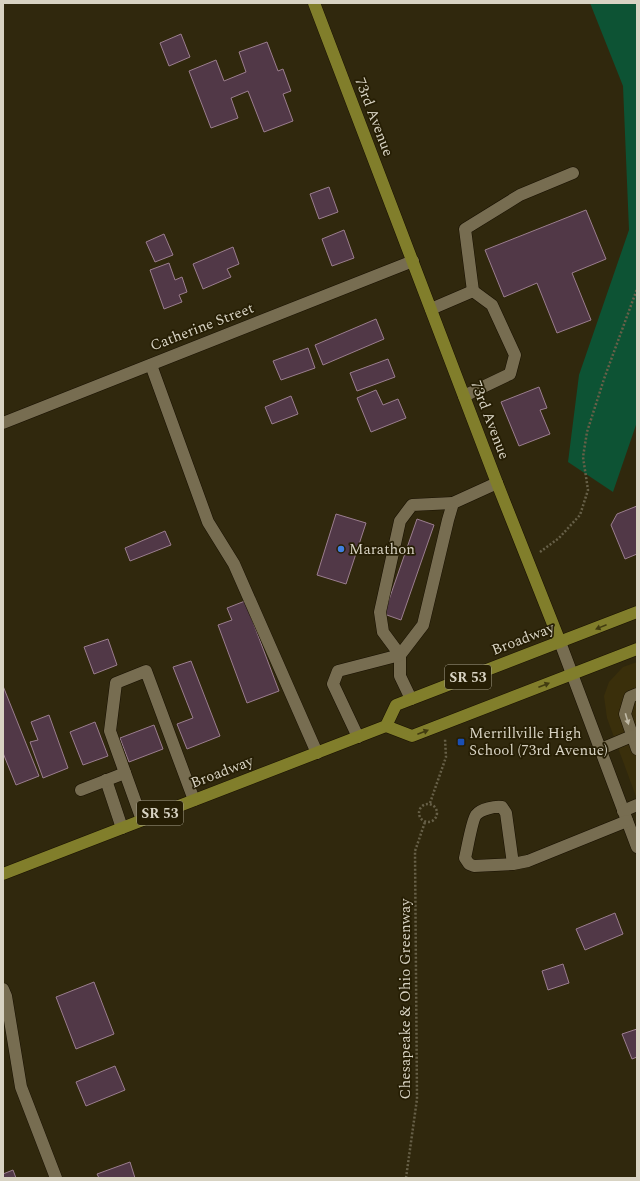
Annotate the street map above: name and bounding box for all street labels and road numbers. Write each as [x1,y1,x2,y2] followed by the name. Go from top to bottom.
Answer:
[348,74,400,160] street label: 73rd Avenue
[147,297,257,357] street label: Catherine Street
[464,377,516,463] street label: 73rd Avenue
[488,616,558,661] street label: Broadway
[445,665,491,689] road number: SR 53
[187,749,257,794] street label: Broadway
[137,801,183,825] road number: SR 53
[394,898,417,1099] street label: Chesapeake & Ohio Greenway

